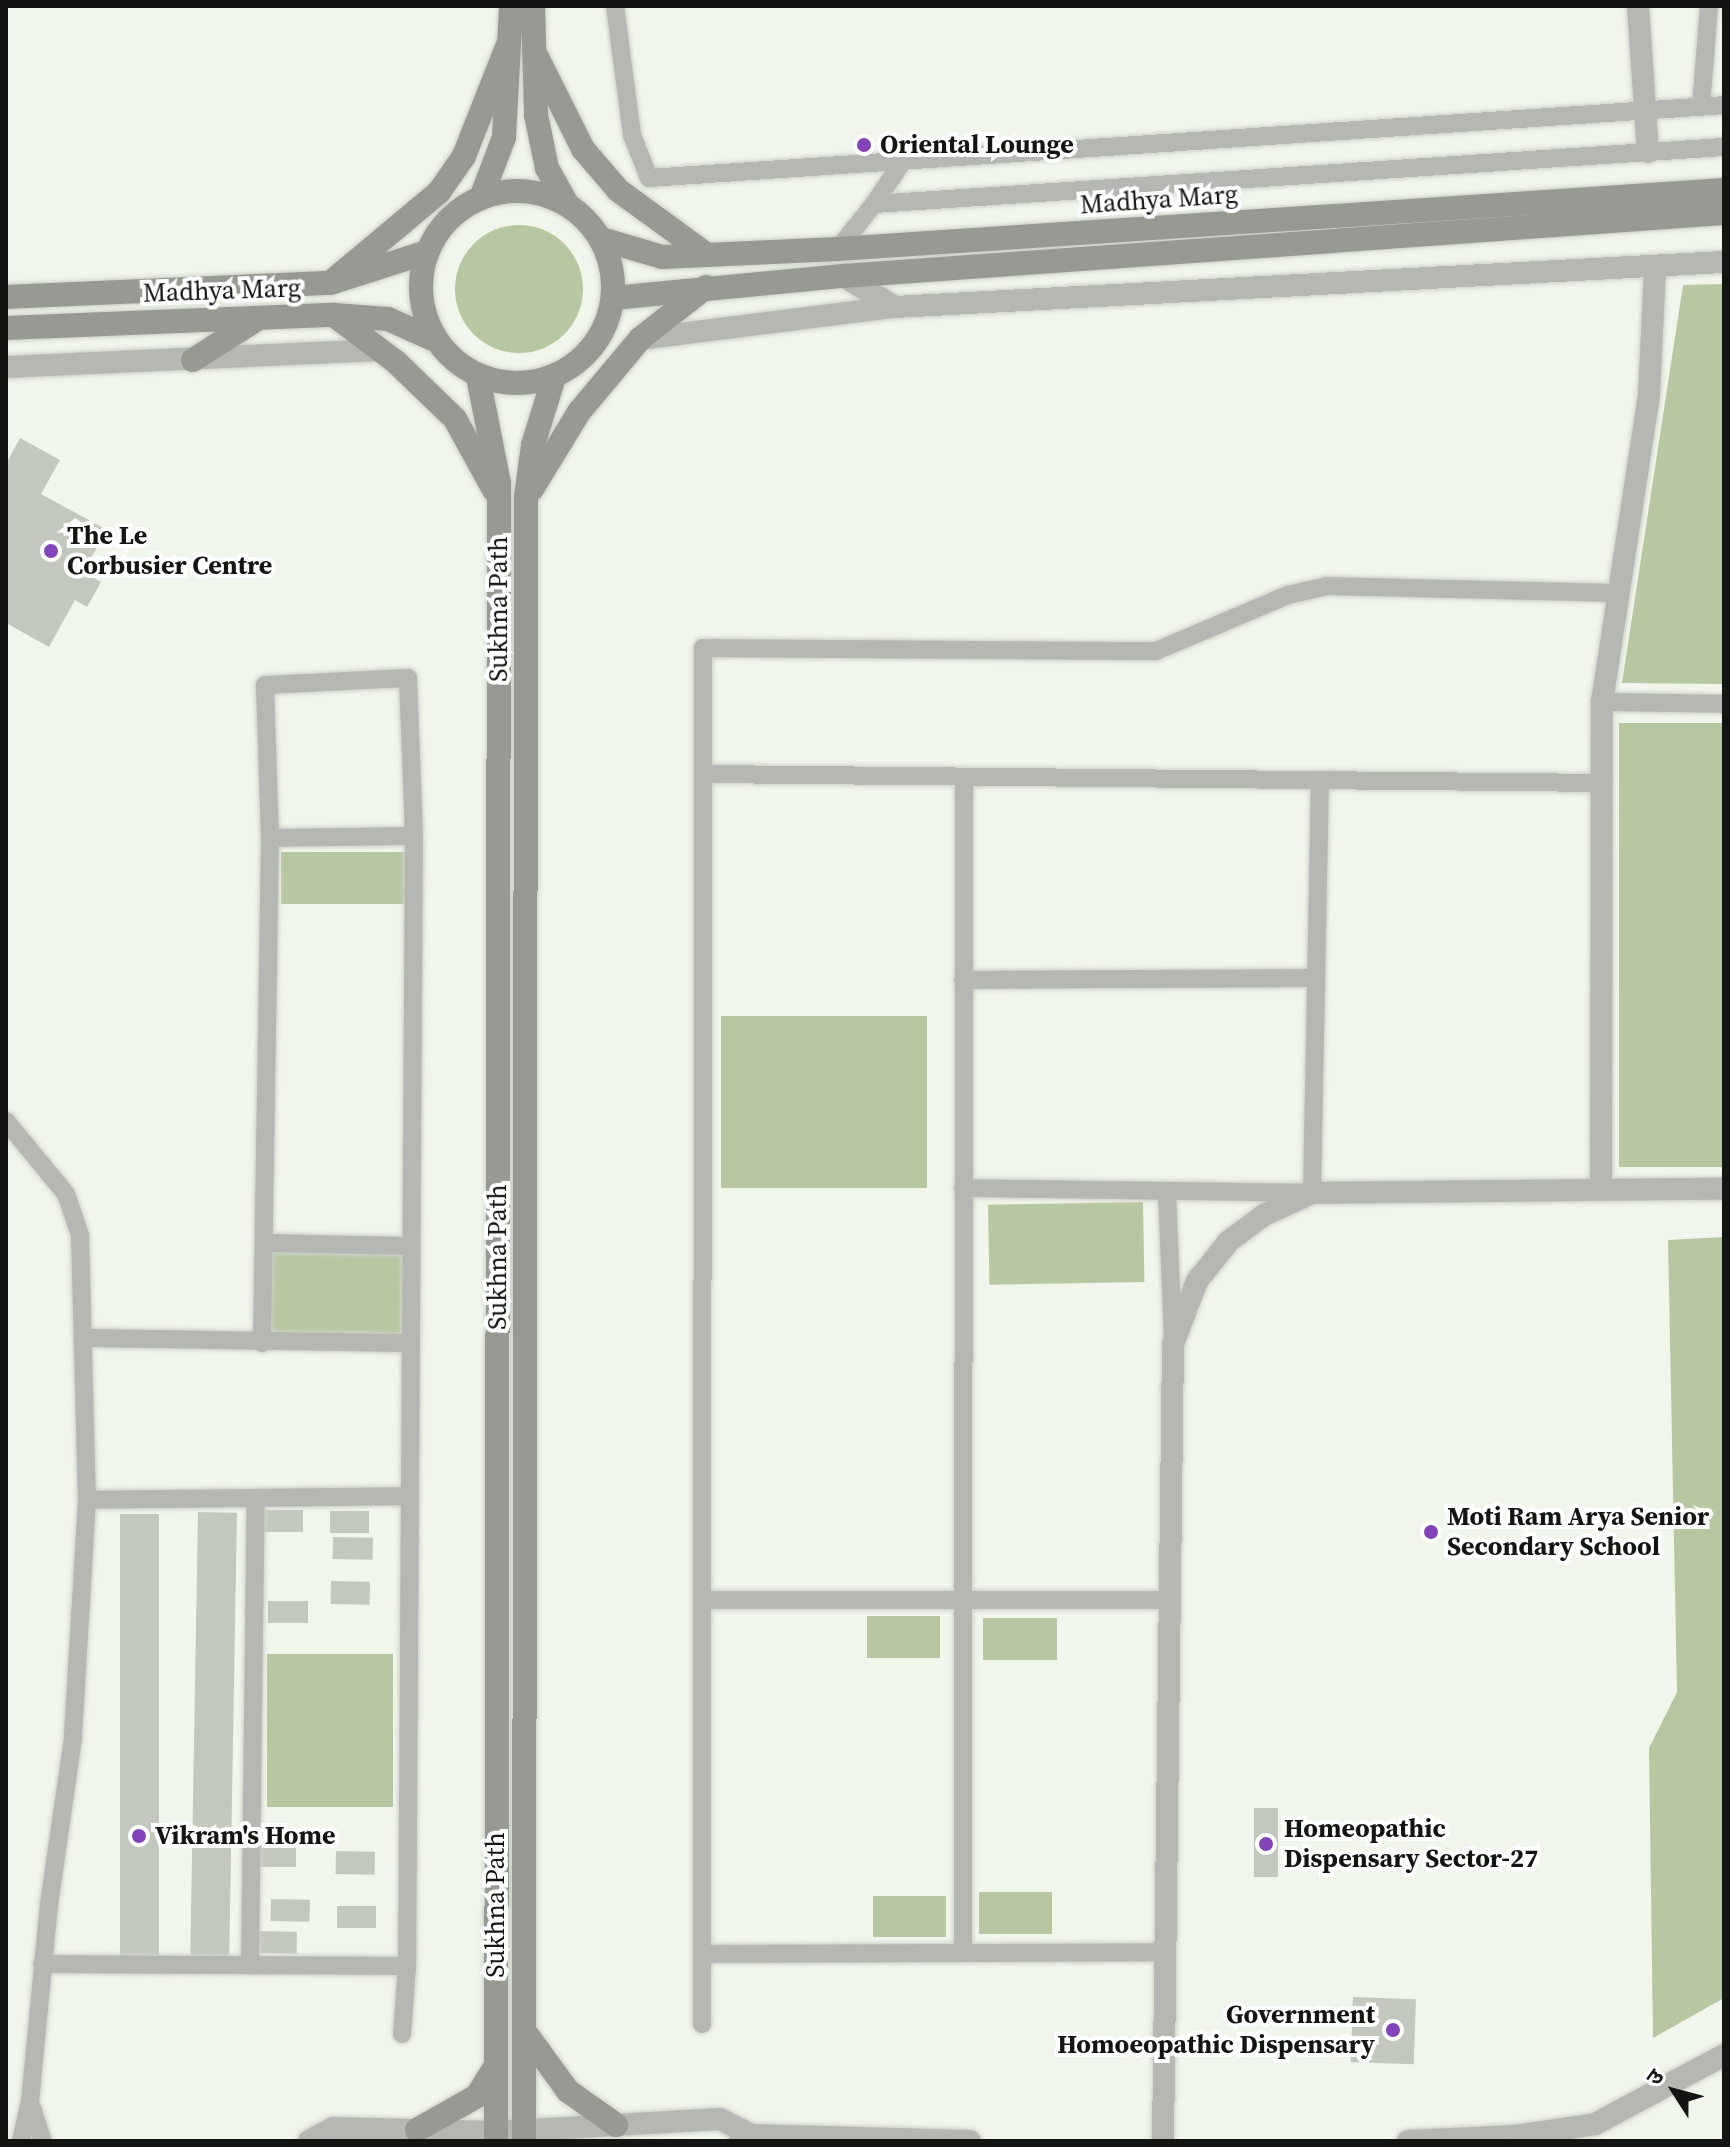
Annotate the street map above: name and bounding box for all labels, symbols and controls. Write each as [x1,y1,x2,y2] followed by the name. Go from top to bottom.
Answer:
[880,129,1074,161] place label: Oriental Lounge
[855,136,873,154] marker: Oriental Lounge
[1079,179,1239,221] street label: Madhya Marg
[142,273,302,309] street label: Madhya Marg
[67,520,272,582] place label: The Le Corbusier Centre
[483,536,515,682] street label: Sukhna Path
[42,542,60,560] marker: The Le Corbusier Centre
[482,1184,514,1330] street label: Sukhna Path
[1447,1501,1709,1562] place label: Moti Ram Arya Senior Secondary School
[1422,1523,1440,1541] marker: Moti Ram Arya Senior Secondary School
[1284,1813,1538,1874] place label: Homeopathic Dispensary Sector-27
[155,1820,336,1852] place label: Vikram's Home
[130,1827,148,1845] marker: Vikram's Home
[480,1832,512,1978] street label: Sukhna Path
[1255,1833,1277,1855] marker: Homeopathic Dispensary Sector-27
[1057,1999,1375,2060] place label: Government Homoeopathic Dispensary
[1382,2019,1404,2041] marker: Government Homoeopathic Dispensary
[1634,2051,1714,2131] north arrow
[1639,2063,1671,2091] text: उ

